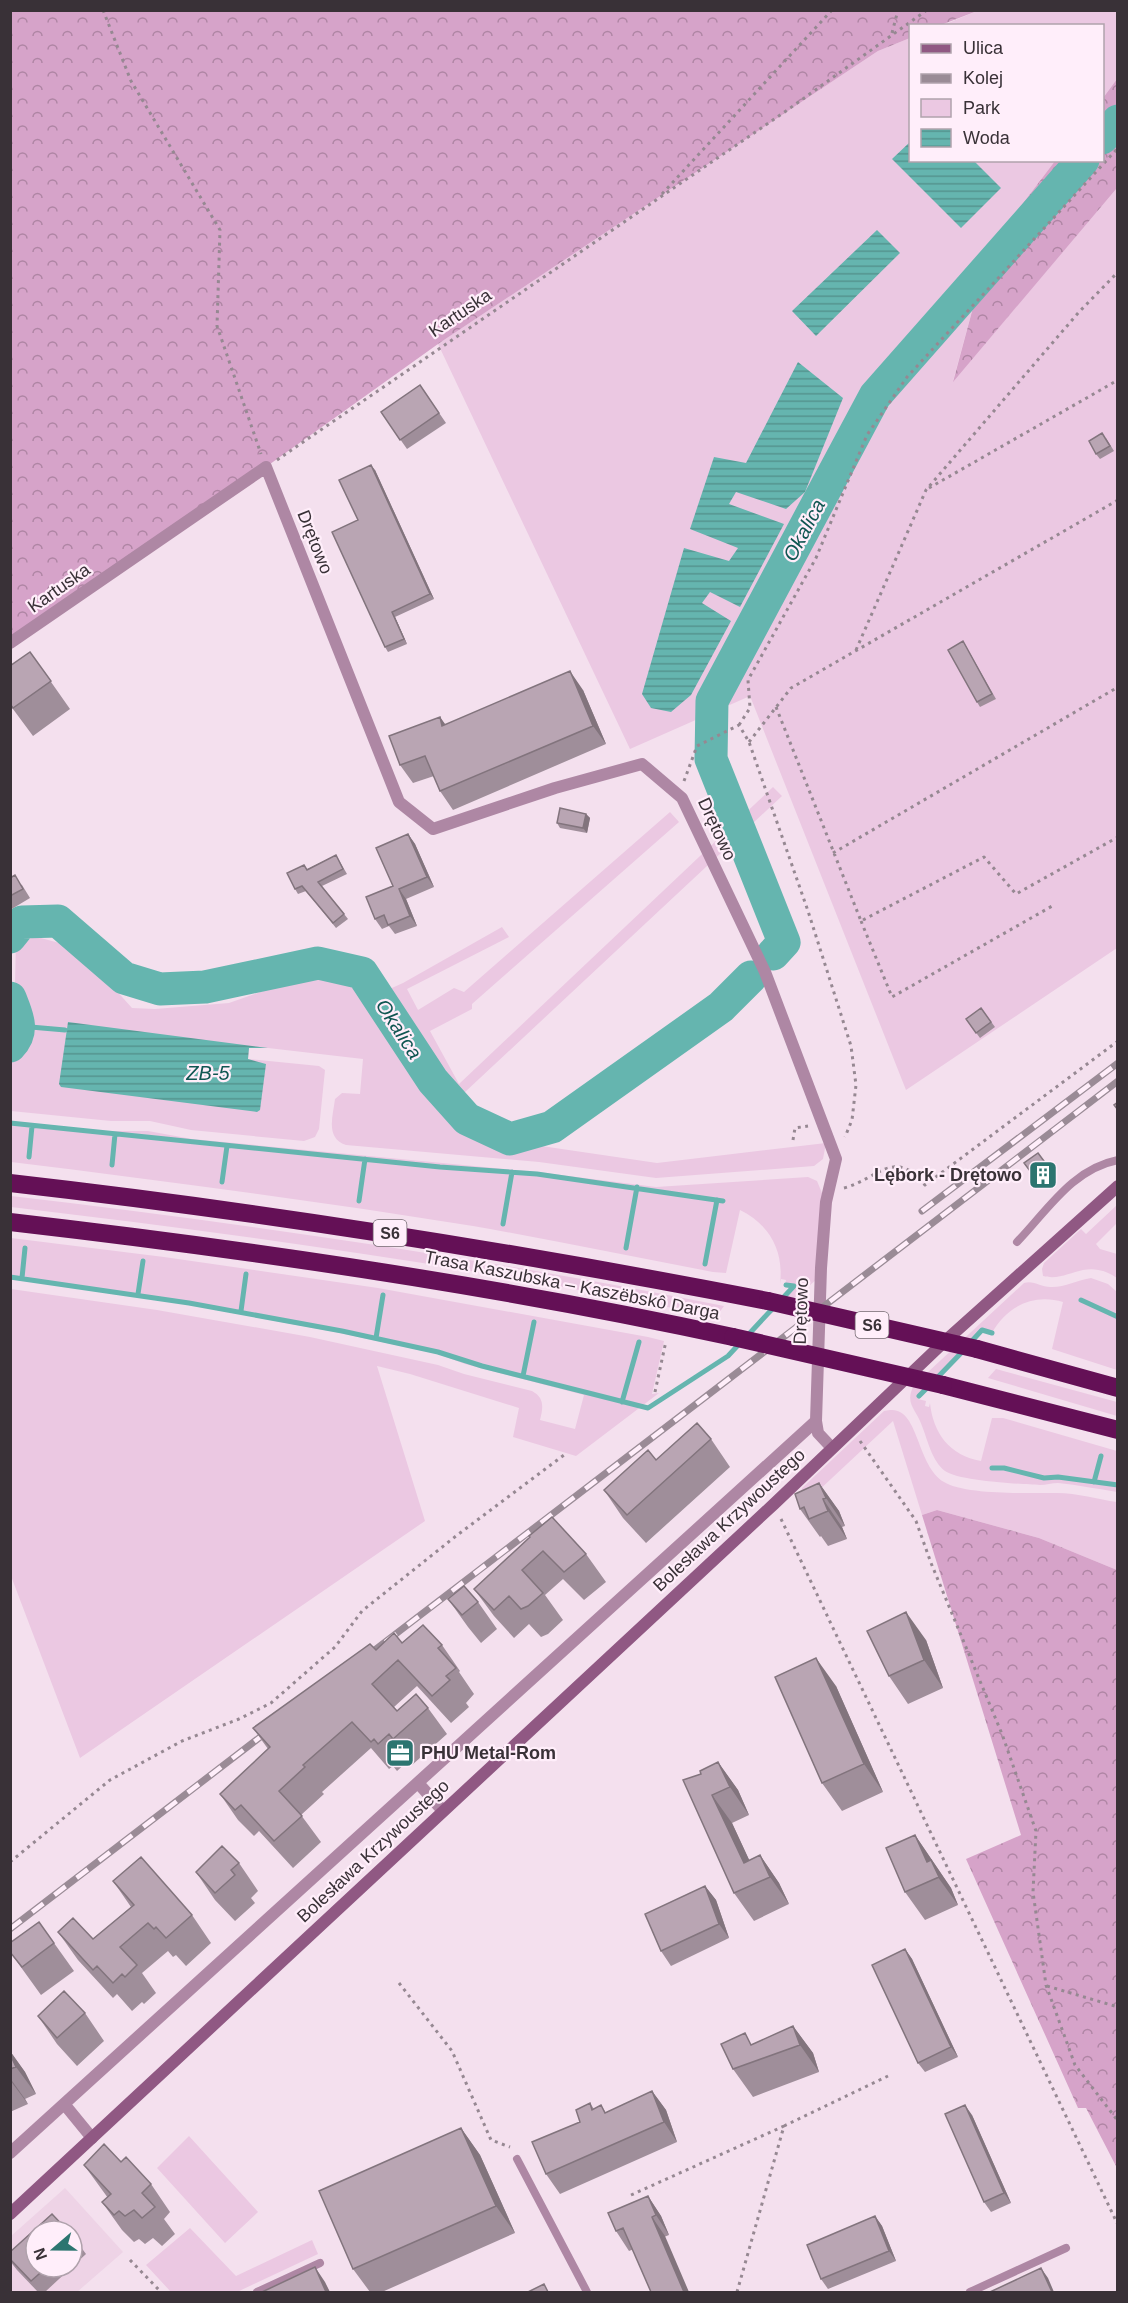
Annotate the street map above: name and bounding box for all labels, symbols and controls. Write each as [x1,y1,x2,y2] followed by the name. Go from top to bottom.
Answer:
[909,24,1104,162] legend
[963,38,1004,58] text: Ulica
[963,68,1003,88] text: Kolej
[963,98,1001,118] text: Park
[963,128,1011,148] text: Woda
[425,284,496,341] street label: Kartuska
[779,495,829,565] water label: Okalica
[293,507,337,577] street label: Drętowo
[24,559,95,617] street label: Kartuska
[694,794,740,864] street label: Drętowo
[372,995,426,1063] water label: Okalica
[185,1062,231,1084] water label: ZB-5
[1027,1159,1059,1191] building icon: Lębork - Drętowo
[874,1165,1022,1185] place label: Lębork - Drętowo
[374,1220,406,1246] road number: S6
[423,1247,722,1324] street label: Trasa Kaszubska – Kaszëbskô Darga
[790,1277,812,1345] street label: Drętowo
[856,1312,888,1338] road number: S6
[649,1444,809,1596] street label: Bolesława Krzywoustego
[384,1737,416,1769] office icon: PHU Metal-Rom
[421,1743,556,1763] place label: PHU Metal-Rom
[293,1775,453,1927] street label: Bolesława Krzywoustego
[24,2219,84,2279] north arrow
[30,2246,50,2262] text: N

